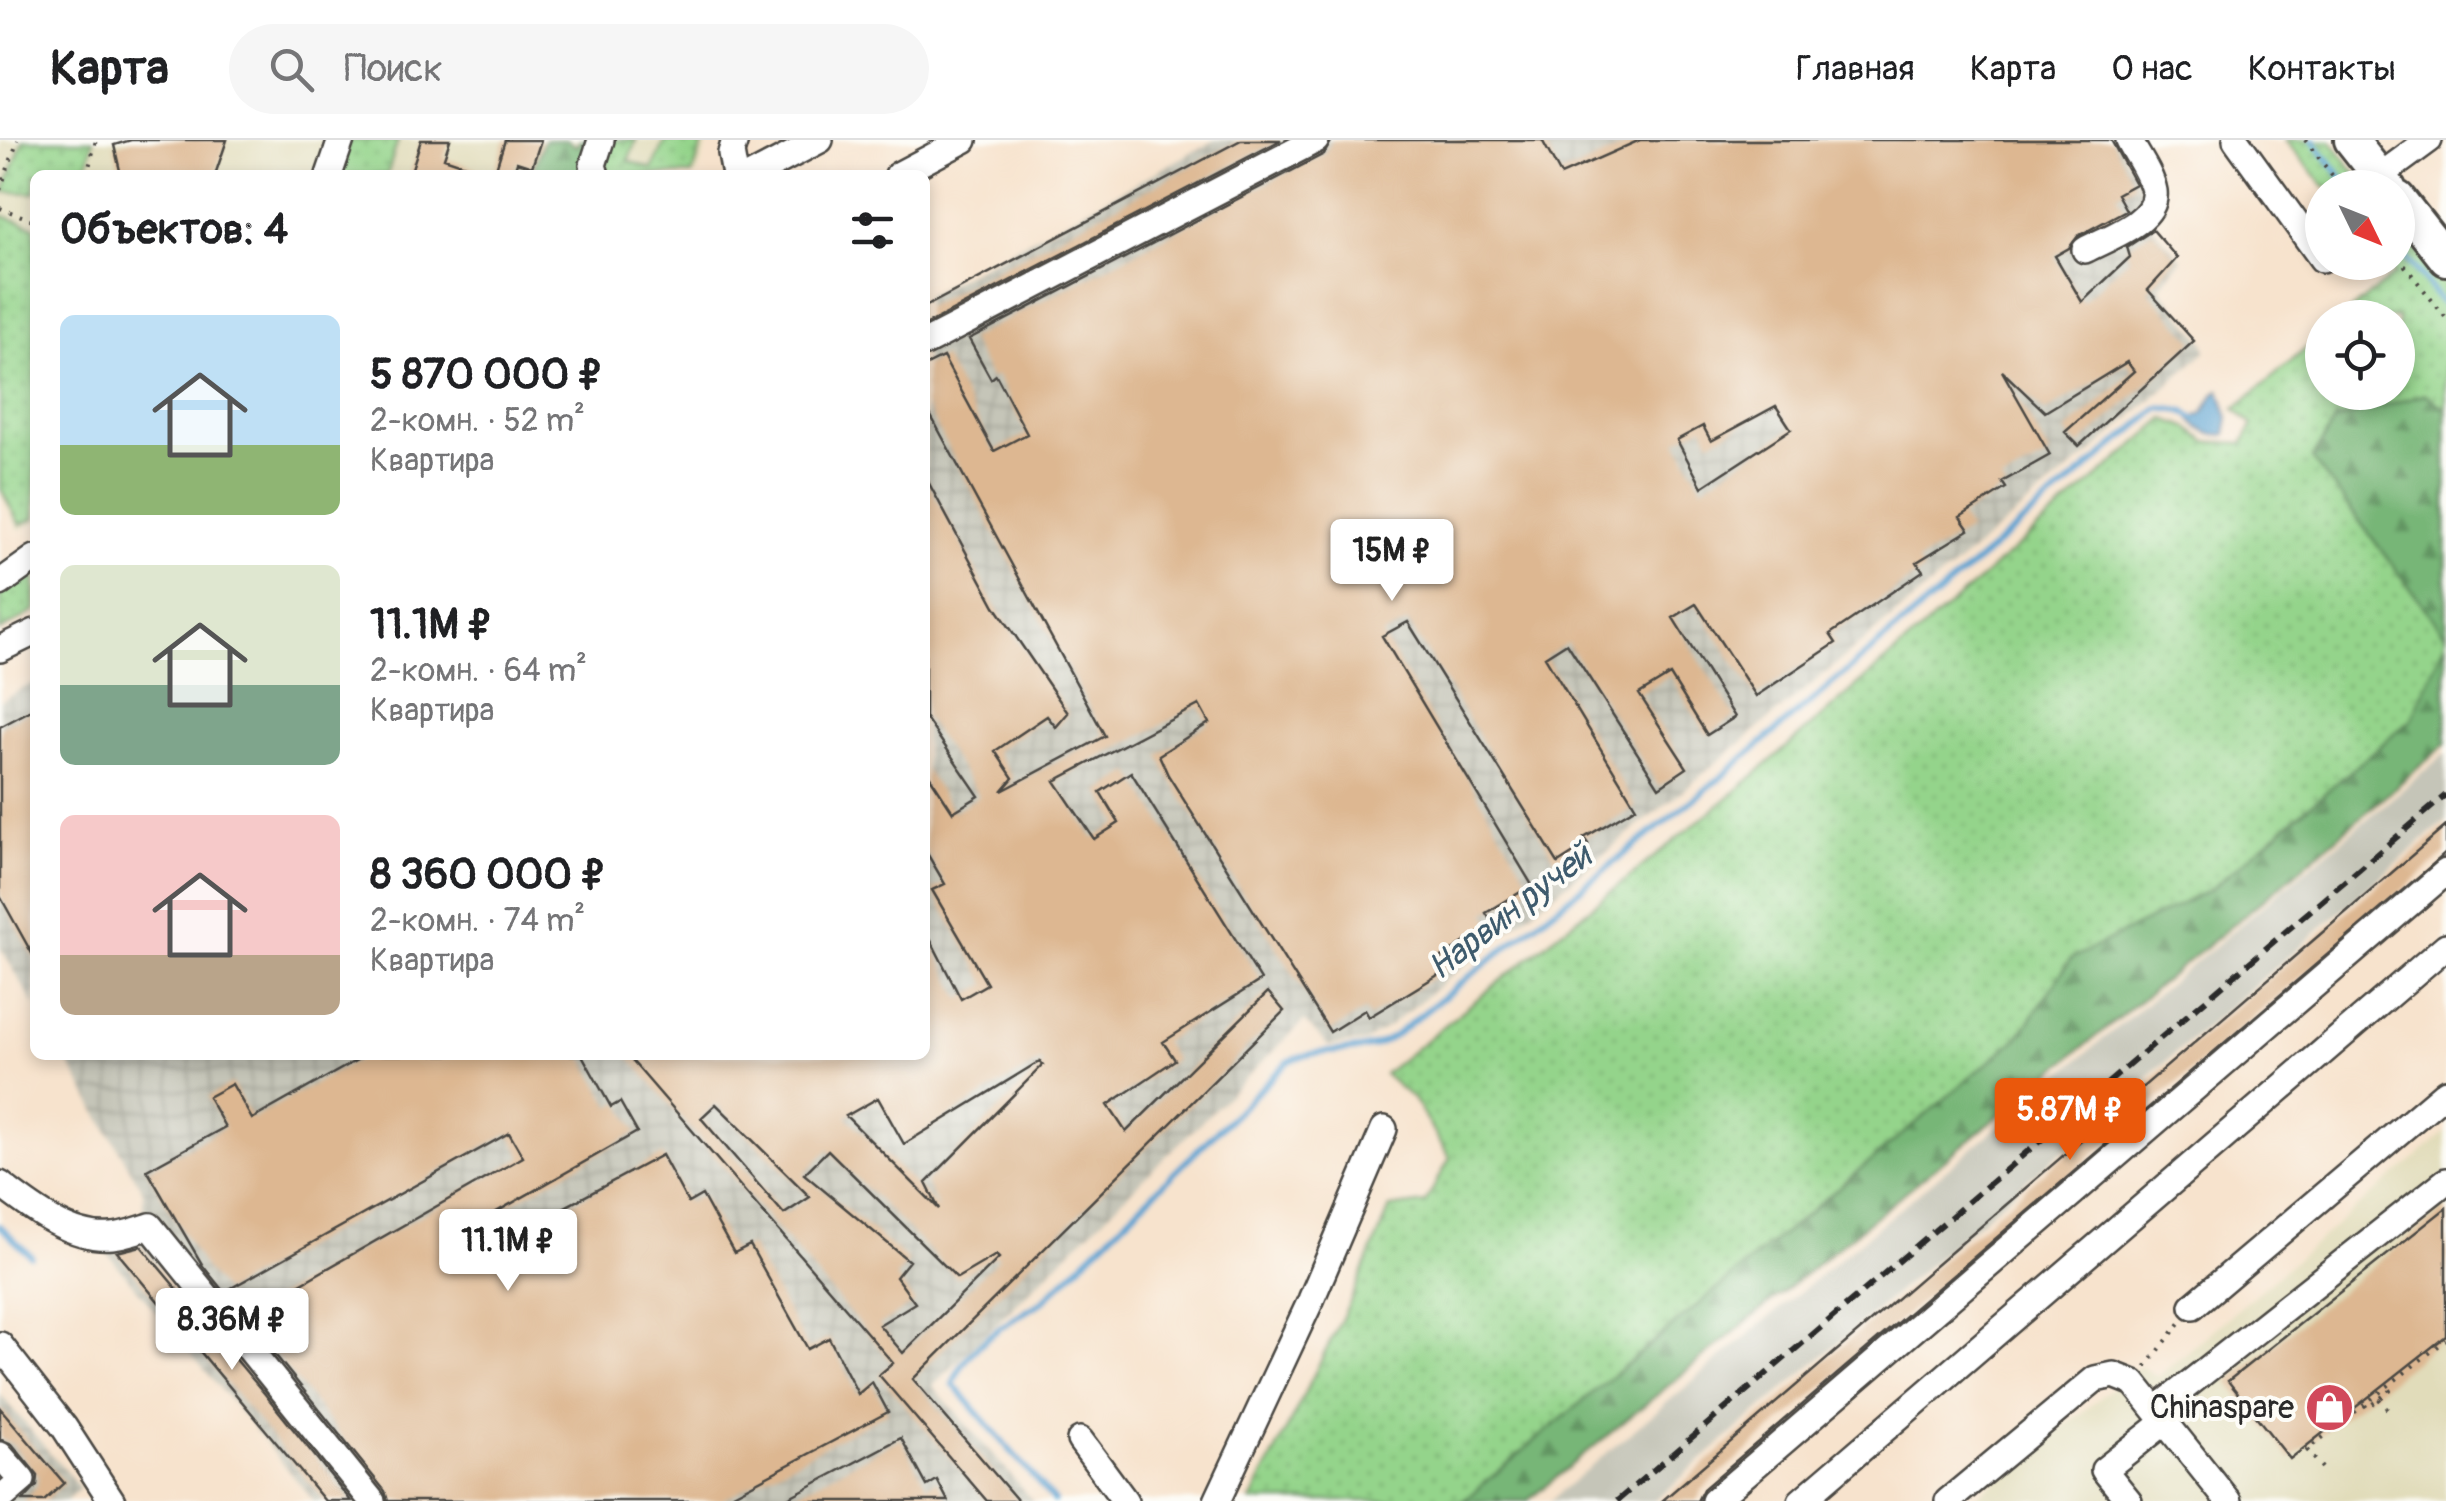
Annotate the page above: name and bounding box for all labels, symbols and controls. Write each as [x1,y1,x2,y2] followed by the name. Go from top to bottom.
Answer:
[229,24,929,114] search box
[50,39,169,99] text: Карта
[264,42,319,97] icon: search
[344,45,443,93] text: Поиск
[1796,47,1915,91] text: Главная
[1970,47,2056,91] text: Карта
[2111,47,2193,91] text: О нас
[2248,47,2396,91] text: Контакты
[2305,170,2415,280] north arrow
[2305,170,2415,410] map controls
[845,203,900,258] icon: filters
[60,204,288,256] text: Объектов: 4
[2305,300,2415,410] button: locate
[370,349,603,401] text: 5 870 000 ₽
[140,355,260,475] icon: home
[370,401,585,441] text: 2-комн. · 52 m²
[370,441,494,481] text: Квартира
[1322,519,1462,604] pin: 15M ₽
[1352,531,1432,571] text: 15M ₽
[370,599,493,651] text: 11.1M ₽
[140,605,260,725] icon: home
[370,651,587,691] text: 2-комн. · 64 m²
[370,691,494,731] text: Квартира
[1419,832,1603,990] water label: Нарвин ручей
[370,849,606,901] text: 8 360 000 ₽
[140,855,260,975] icon: home
[370,901,585,941] text: 2-комн. · 74 m²
[370,941,494,981] text: Квартира
[1978,1078,2162,1163] pin: 5.87M ₽
[2017,1090,2123,1130] text: 5.87M ₽
[416,1209,600,1294] pin: 11.1M ₽
[461,1221,555,1261] text: 11.1M ₽
[140,1288,324,1373] pin: 8.36M ₽
[178,1300,286,1340] text: 8.36M ₽
[2303,1382,2355,1434] shop icon: Chinaspare
[2150,1388,2294,1428] place label: Chinaspare

